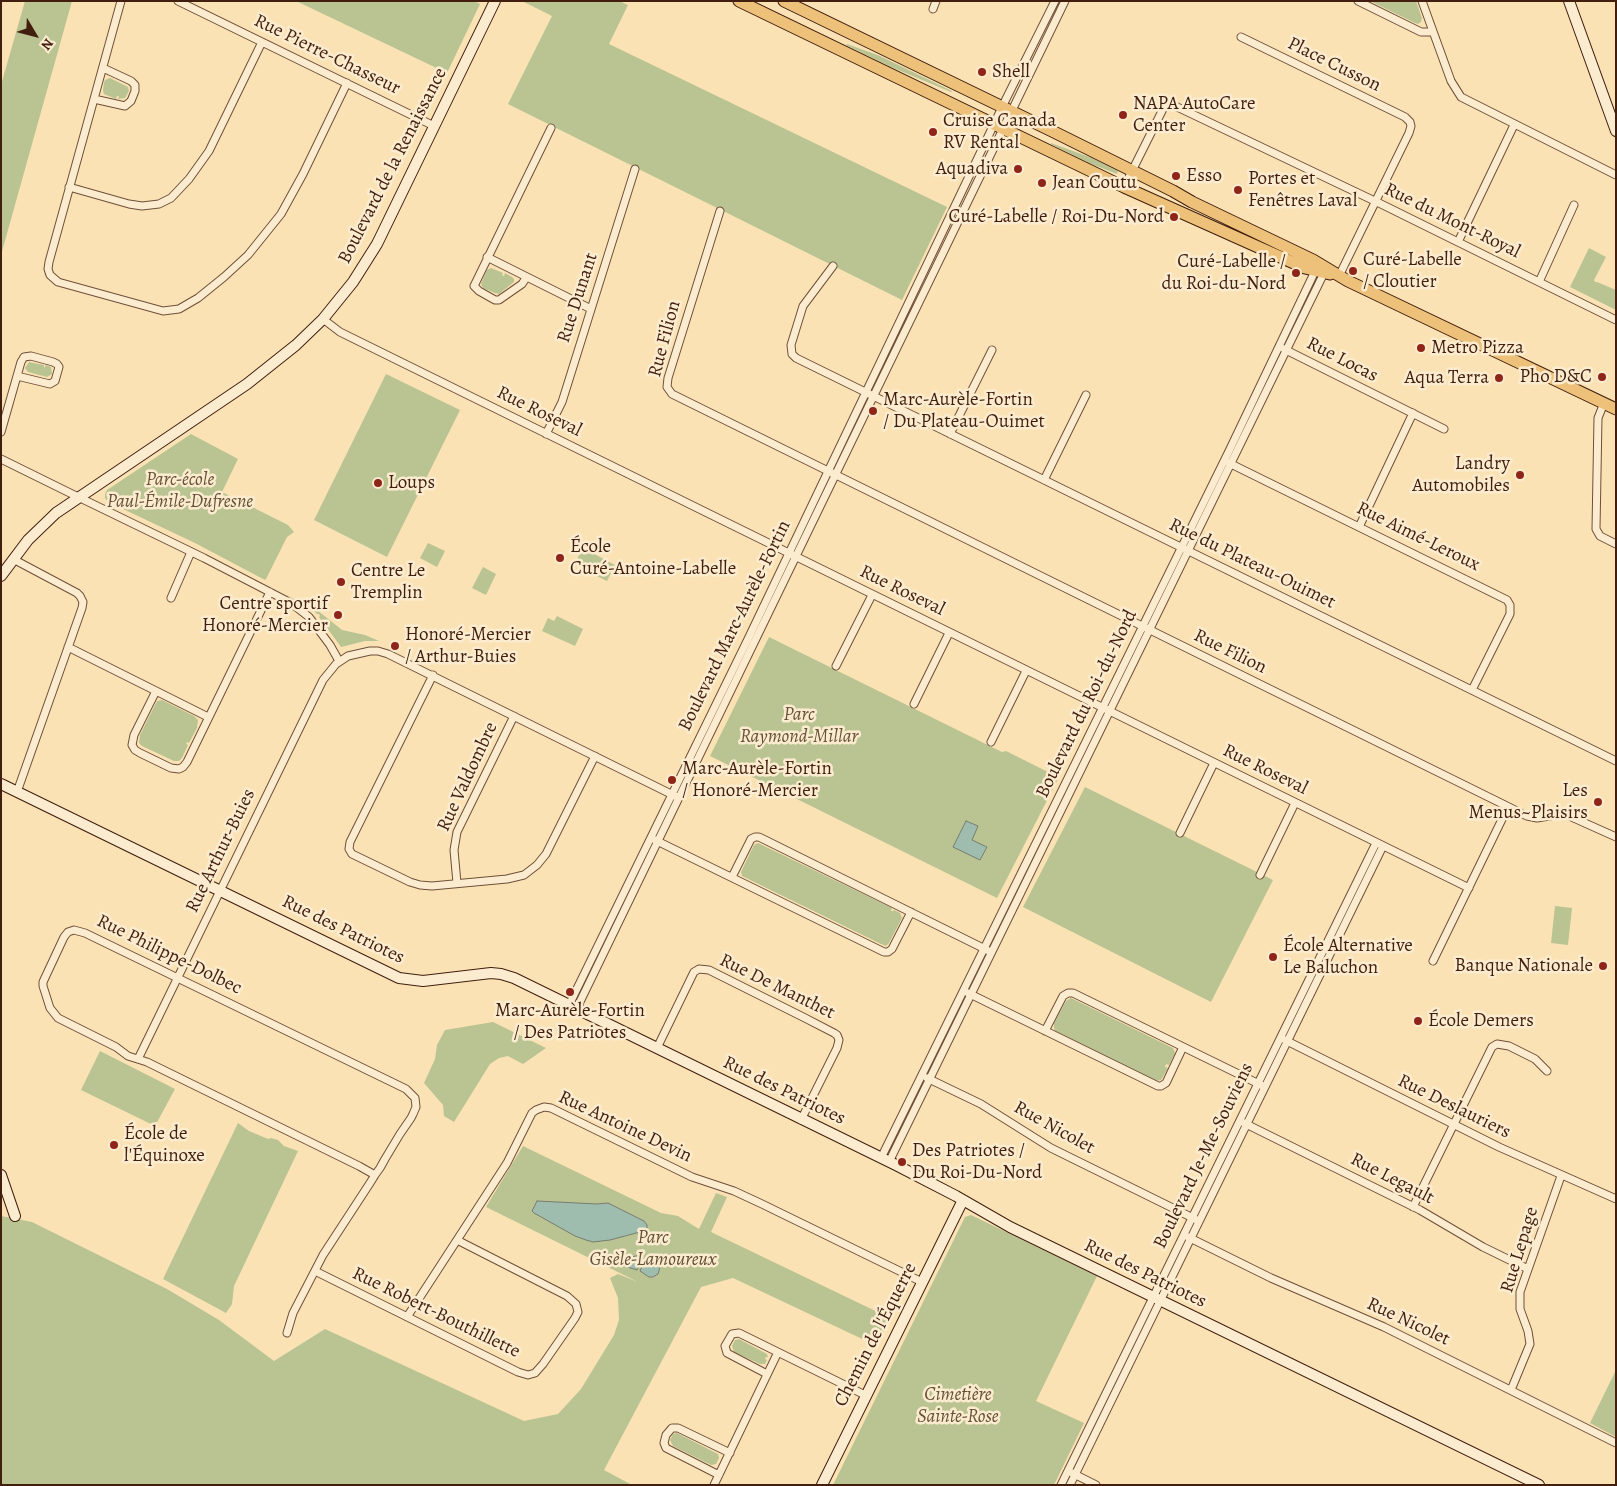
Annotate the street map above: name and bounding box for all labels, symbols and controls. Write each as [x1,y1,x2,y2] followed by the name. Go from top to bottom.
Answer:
[10,10,60,60] north arrow
[250,10,404,100] street label: Rue Pierre-Chasseur
[1283,33,1385,97] street label: Place Cusson
[37,35,58,54] text: N
[992,61,1030,83] place label: Shell
[334,64,452,268] street label: Boulevard de la Renaissance
[976,66,988,78] marker: Shell
[1133,93,1255,137] place label: NAPA AutoCare Center
[1117,109,1129,121] marker: NAPA AutoCare Center
[943,110,1056,154] place label: Cruise Canada RV Rental
[927,126,939,138] marker: Cruise Canada RV Rental
[936,158,1008,180] place label: Aquadiva
[1012,163,1024,175] marker: Aquadiva
[1186,165,1222,187] place label: Esso
[1248,168,1357,212] place label: Portes et Fenêtres Laval
[1170,170,1182,182] marker: Esso
[1052,172,1137,194] place label: Jean Coutu
[1036,177,1048,189] marker: Jean Coutu
[1380,178,1524,264] street label: Rue du Mont-Royal
[1232,184,1244,196] marker: Portes et Fenêtres Laval
[949,206,1164,228] place label: Curé-Labelle / Roi-Du-Nord
[1168,211,1180,223] marker: Curé-Labelle / Roi-Du-Nord
[1363,249,1462,293] place label: Curé-Labelle / Cloutier
[553,250,603,346] street label: Rue Dunant
[1162,251,1286,295] place label: Curé-Labelle / du Roi-du-Nord
[1347,265,1359,277] marker: Curé-Labelle / Cloutier
[1290,267,1302,279] marker: Curé-Labelle / du Roi-du-Nord
[644,298,686,380] street label: Rue Filion
[1303,332,1381,388] street label: Rue Locas
[1431,337,1524,359] place label: Metro Pizza
[1415,342,1427,354] marker: Metro Pizza
[1520,366,1592,388] place label: Pho D&C
[1405,367,1489,389] place label: Aqua Terra
[1596,371,1608,383] marker: Pho D&C
[1493,372,1505,384] marker: Aqua Terra
[493,382,585,442] street label: Rue Roseval
[883,389,1045,433] place label: Marc-Aurèle-Fortin / Du Plateau-Ouimet
[867,405,879,417] marker: Marc-Aurèle-Fortin / Du Plateau-Ouimet
[1412,453,1510,497] place label: Landry Automobiles
[107,469,253,513] park label: Parc-école Paul-Émile-Dufresne
[1514,469,1526,481] marker: Landry Automobiles
[388,472,435,494] place label: Loups
[372,477,384,489] marker: Loups
[1352,497,1484,577] street label: Rue Aimé-Leroux
[1165,514,1339,614] street label: Rue du Plateau-Ouimet
[674,517,796,735] street label: Boulevard Marc-Aurèle-Fortin
[570,536,736,580] place label: École Curé-Antoine-Labelle
[554,552,566,564] marker: École Curé-Antoine-Labelle
[351,560,425,604] place label: Centre Le Tremplin
[856,561,948,621] street label: Rue Roseval
[335,576,347,588] marker: Centre Le Tremplin
[202,593,328,637] place label: Centre sportif Honoré-Mercier
[1031,606,1143,802] street label: Boulevard du Roi-du-Nord
[332,609,344,621] marker: Centre sportif Honoré-Mercier
[405,624,531,668] place label: Honoré-Mercier / Arthur-Buies
[1190,625,1270,679] street label: Rue Filion
[389,640,401,652] marker: Honoré-Mercier / Arthur-Buies
[740,704,858,748] park label: Parc Raymond-Millar
[433,719,503,835] street label: Rue Valdombre
[1219,740,1311,800] street label: Rue Roseval
[682,758,832,802] place label: Marc-Aurèle-Fortin / Honoré-Mercier
[666,774,678,786] marker: Marc-Aurèle-Fortin / Honoré-Mercier
[1469,780,1588,824] place label: Les Menus~Plaisirs
[181,785,261,917] street label: Rue Arthur-Buies
[1592,796,1604,808] marker: Les Menus~Plaisirs
[278,891,408,969] street label: Rue des Patriotes
[93,910,245,1000] street label: Rue Philippe-Dolbec
[1283,935,1413,979] place label: École Alternative Le Baluchon
[716,949,838,1025] street label: Rue De Manthet
[1267,951,1279,963] marker: École Alternative Le Baluchon
[1454,955,1593,977] place label: Banque Nationale
[1597,960,1609,972] marker: Banque Nationale
[564,986,576,998] marker: Marc-Aurèle-Fortin / Des Patriotes
[495,1000,645,1044] place label: Marc-Aurèle-Fortin / Des Patriotes
[1428,1010,1534,1032] place label: École Demers
[1412,1015,1424,1027] marker: École Demers
[719,1052,849,1130] street label: Rue des Patriotes
[1149,1059,1259,1253] street label: Boulevard Je-Me-Souviens
[1394,1070,1514,1144] street label: Rue Deslauriers
[555,1086,695,1168] street label: Rue Antoine Devin
[1010,1096,1098,1160] street label: Rue Nicolet
[124,1123,205,1167] place label: École de l'Équinoxe
[108,1139,120,1151] marker: École de l'Équinoxe
[912,1140,1042,1184] place label: Des Patriotes / Du Roi-Du-Nord
[1346,1148,1438,1210] street label: Rue Legault
[896,1156,908,1168] marker: Des Patriotes / Du Roi-Du-Nord
[1496,1204,1544,1296] street label: Rue Lepage
[589,1227,717,1271] park label: Parc Gisèle-Lamoureux
[1080,1235,1210,1313] street label: Rue des Patriotes
[830,1259,922,1411] street label: Chemin de l'Équerre
[348,1262,524,1364] street label: Rue Robert-Bouthillette
[1363,1293,1453,1351] street label: Rue Nicolet
[917,1384,999,1428] park label: Cimetière Sainte-Rose

